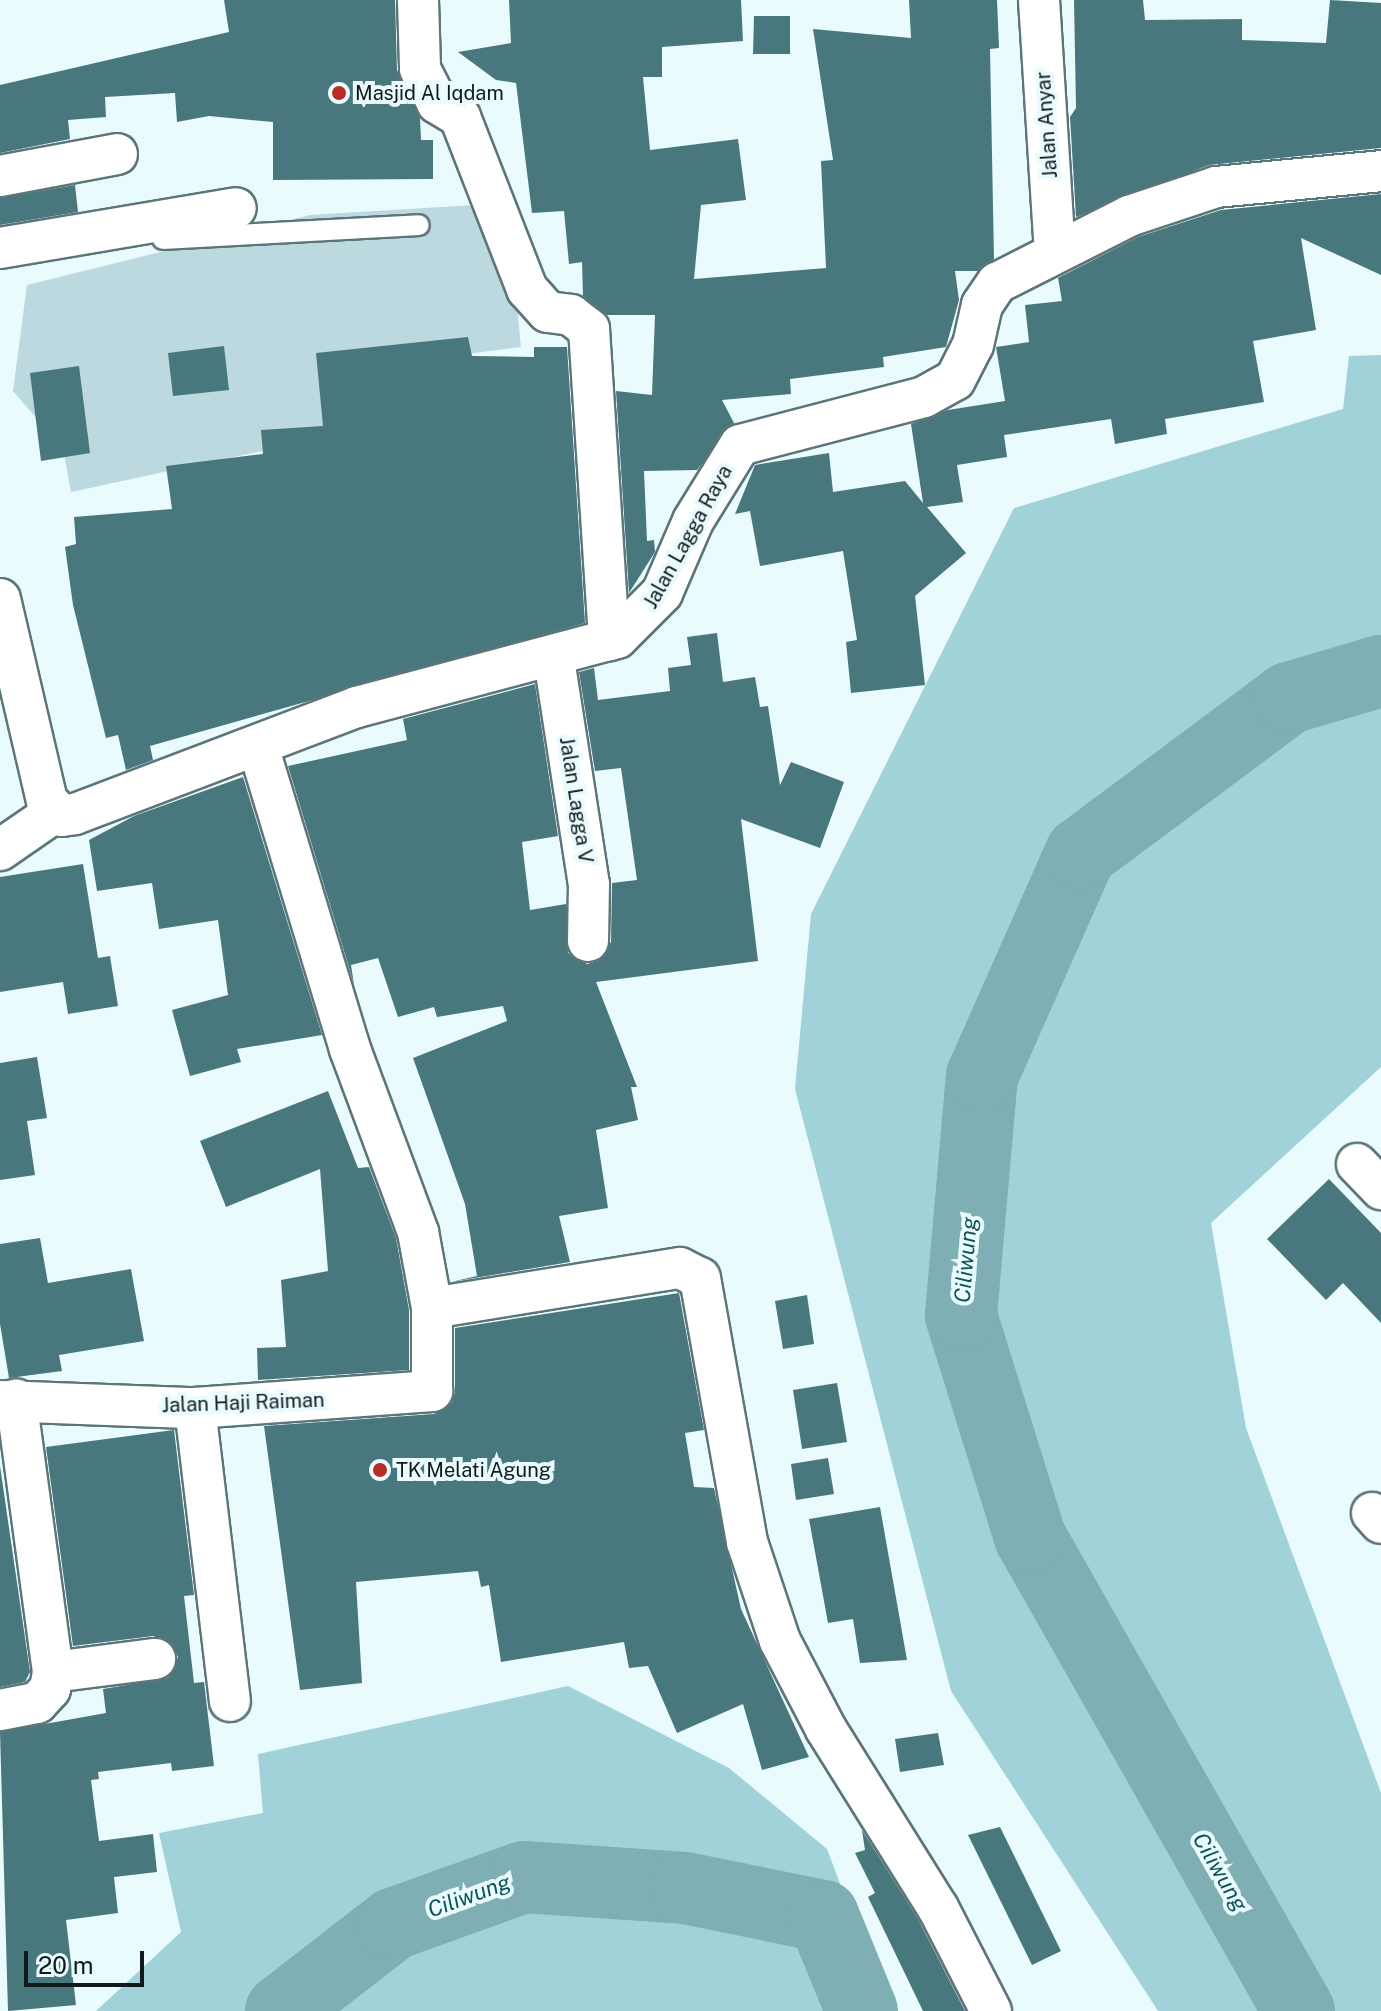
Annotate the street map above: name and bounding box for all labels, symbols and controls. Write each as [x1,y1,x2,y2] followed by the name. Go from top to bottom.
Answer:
[1031,71,1063,179] street label: Jalan Anyar
[355,81,504,105] place label: Masjid Al Iqdam
[330,84,348,102] marker: Masjid Al Iqdam
[639,461,737,613] street label: Jalan Lagga Raya
[554,735,598,865] street label: Jalan Lagga V
[949,1216,983,1304] water label: Ciliwung
[161,1388,325,1418] street label: Jalan Haji Raiman
[396,1458,551,1482] place label: TK Melati Agung
[371,1461,389,1479] marker: TK Melati Agung
[1187,1828,1253,1916] water label: Ciliwung
[424,1869,514,1923] water label: Ciliwung
[28,1935,148,1985] scale bar
[38,1951,94,1979] text: 20 m

